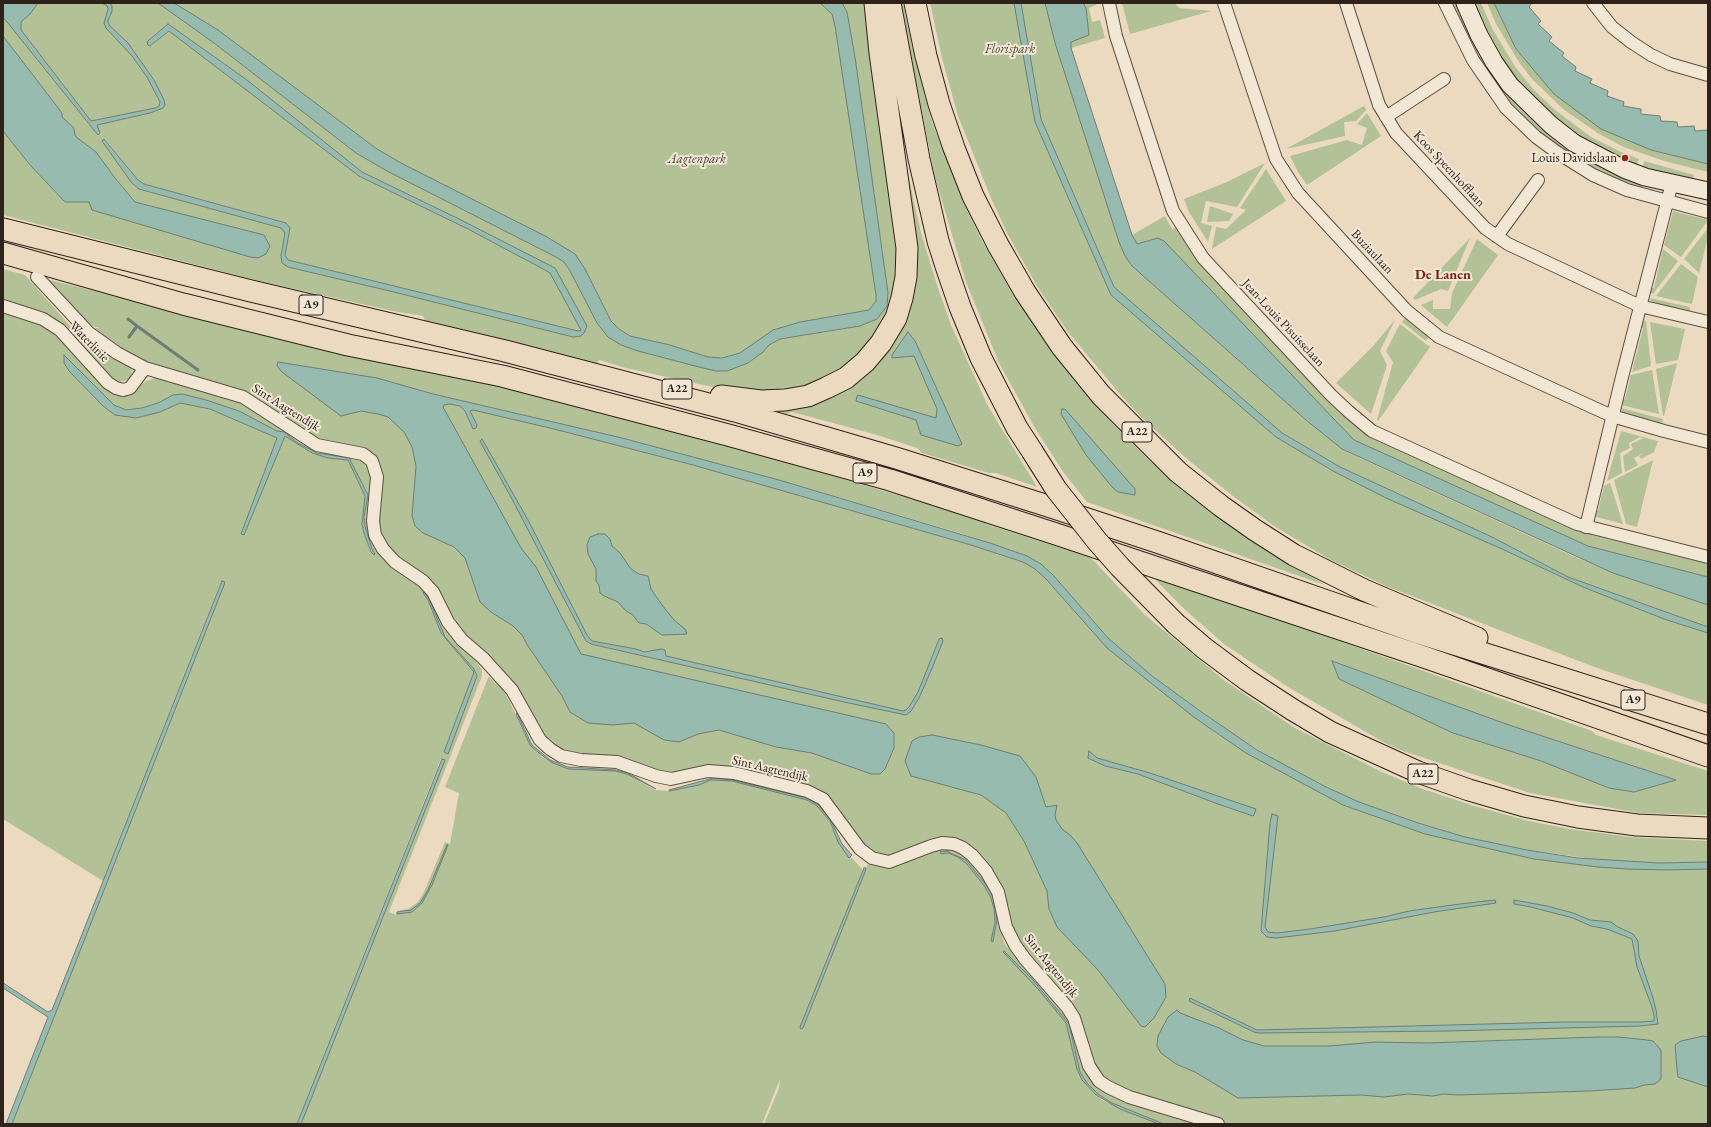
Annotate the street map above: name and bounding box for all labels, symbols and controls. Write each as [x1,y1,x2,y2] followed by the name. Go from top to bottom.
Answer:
[985,41,1035,57] park label: Florispark
[1410,128,1488,210] street label: Koos Speenhofflaan
[1531,150,1617,166] place label: Louis Davidslaan
[668,151,726,167] park label: Aagtenpark
[1620,153,1630,163] marker: Louis Davidslaan
[1348,227,1396,277] street label: Buziaulaan
[1415,267,1471,283] district label: De Lanen
[1238,276,1328,370] street label: Jean-Louis Pisuisselaan
[299,295,323,315] road number: A9
[66,318,112,366] street label: Waterlinie
[662,379,692,399] road number: A22
[249,381,323,435] street label: Sint Aagtendijk
[1122,422,1152,442] road number: A22
[853,463,877,483] road number: A9
[1621,690,1645,710] road number: A9
[731,753,809,785] street label: Sint Aagtendijk
[1408,764,1438,784] road number: A22
[1021,931,1081,1001] street label: Sint Aagtendijk

